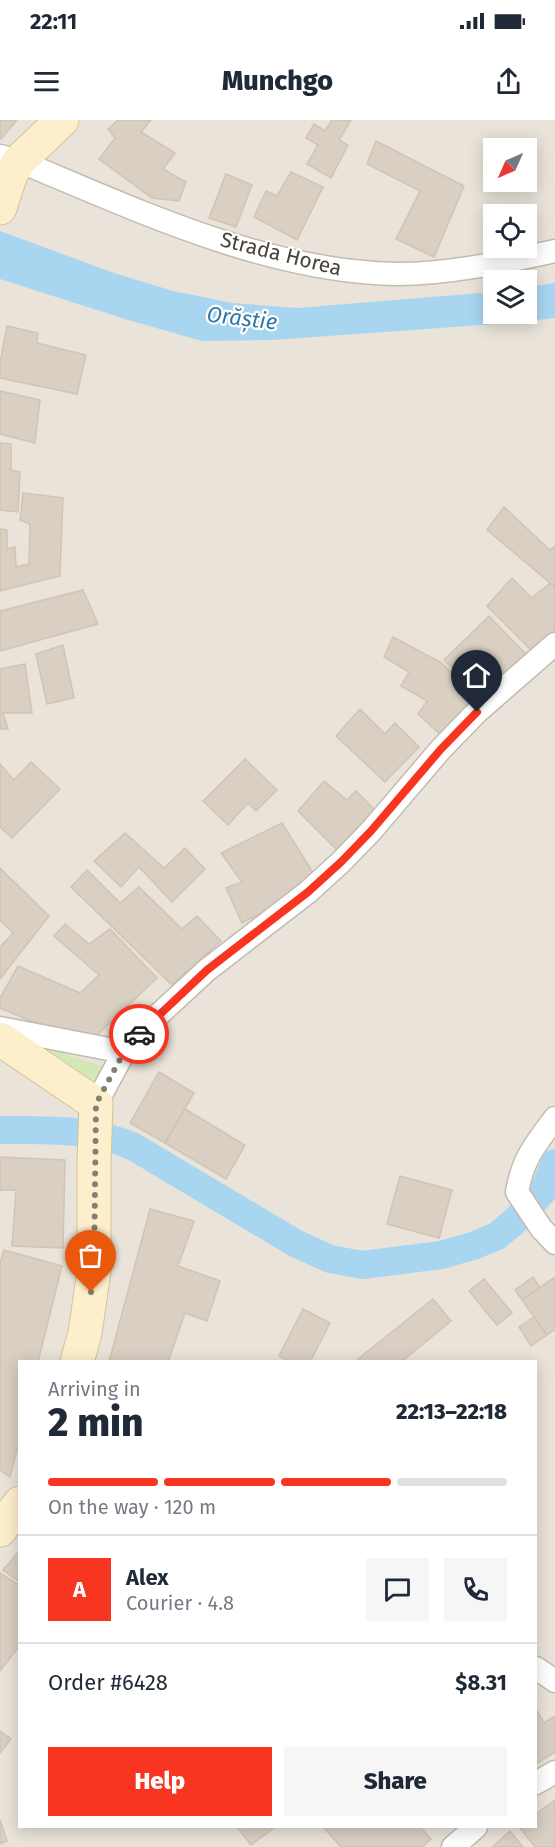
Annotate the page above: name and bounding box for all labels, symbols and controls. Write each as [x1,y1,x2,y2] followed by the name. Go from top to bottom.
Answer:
[30,8,77,35] text: 22:11
[30,65,63,98] icon: menu
[222,65,333,97] text: Munchgo
[492,65,525,98] icon: share
[483,138,537,192] north arrow
[483,138,537,324] map controls
[483,204,537,258] button: locate
[218,226,344,282] street label: Strada Horea
[483,270,537,324] button: layers
[205,300,279,337] water label: Orăștie
[451,650,502,712] pin
[460,659,493,692] icon: home
[109,1004,169,1064] courier
[123,1018,156,1051] icon: car
[65,1230,116,1292] pin
[74,1239,107,1272] icon: bag
[48,1377,141,1401] text: Arriving in
[396,1398,507,1425] text: 22:13–22:18
[48,1400,144,1446] text: 2 min
[48,1495,216,1519] text: On the way · 120 m
[366,1558,429,1621] button: chat
[444,1558,507,1621] button: phone
[126,1564,169,1591] text: Alex
[73,1576,86,1603] text: A
[126,1591,234,1615] text: Courier · 4.8
[48,1669,168,1696] text: Order #6428
[455,1669,507,1696] text: $8.31
[48,1747,272,1816] button: Help
[284,1747,507,1816] button: Share

